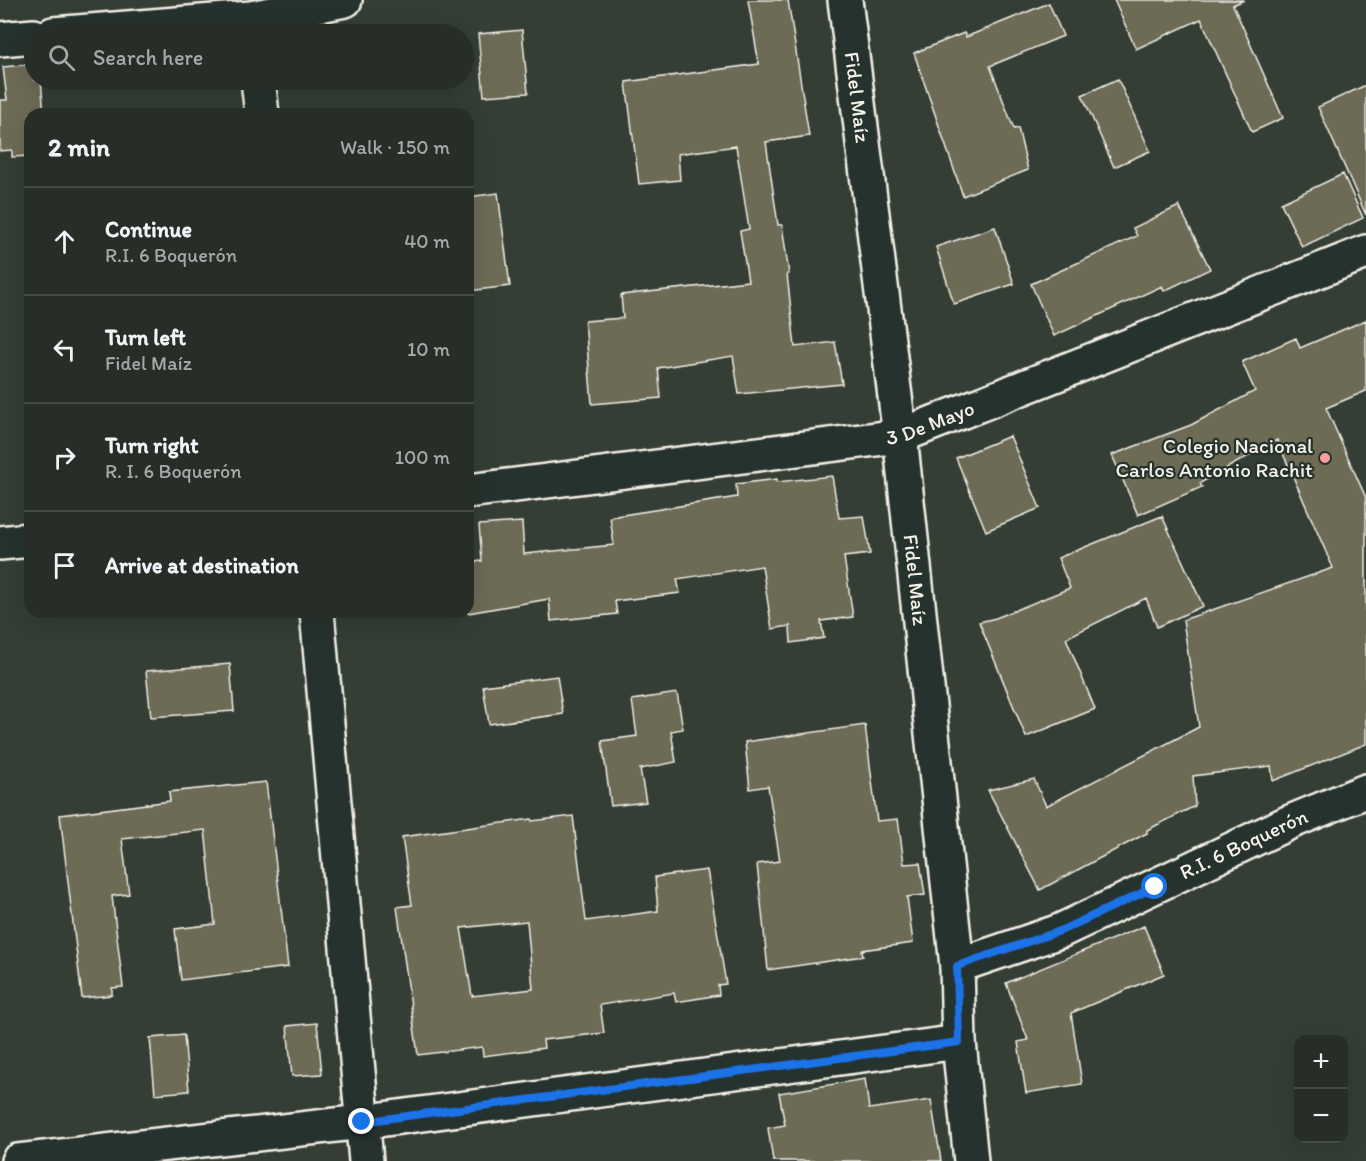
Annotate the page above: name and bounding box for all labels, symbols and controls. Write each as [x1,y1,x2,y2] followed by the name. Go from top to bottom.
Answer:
[24,24,474,90] search box
[45,41,78,74] icon: search
[93,44,203,71] text: Search here
[840,50,876,144] street label: Fidel Maíz
[48,131,110,163] text: 2 min
[340,135,450,159] text: Walk · 150 m
[105,216,192,243] text: Continue
[48,225,81,258] icon: ahead
[404,229,450,253] text: 40 m
[105,243,237,267] text: R.I. 6 Boquerón
[105,324,186,351] text: Turn left
[48,333,81,366] icon: left
[407,337,450,361] text: 10 m
[105,351,192,375] text: Fidel Maíz
[885,395,978,450] street label: 3 De Mayo
[105,432,199,459] text: Turn right
[1115,433,1313,482] place label: Colegio Nacional Carlos Antonio Rachit
[48,441,81,474] icon: right
[395,445,450,469] text: 100 m
[1318,451,1332,465] marker: Colegio Nacional Carlos Antonio Rachit
[105,459,242,483] text: R. I. 6 Boquerón
[899,533,933,627] street label: Fidel Maíz
[48,549,81,582] icon: arrive
[105,552,299,579] text: Arrive at destination
[1175,803,1311,885] street label: R.I. 6 Boquerón
[1141,873,1167,899] route start
[1294,1035,1348,1143] map controls
[1294,1035,1348,1089] button: +
[1294,1089,1348,1143] button: −
[348,1108,374,1134] route end

